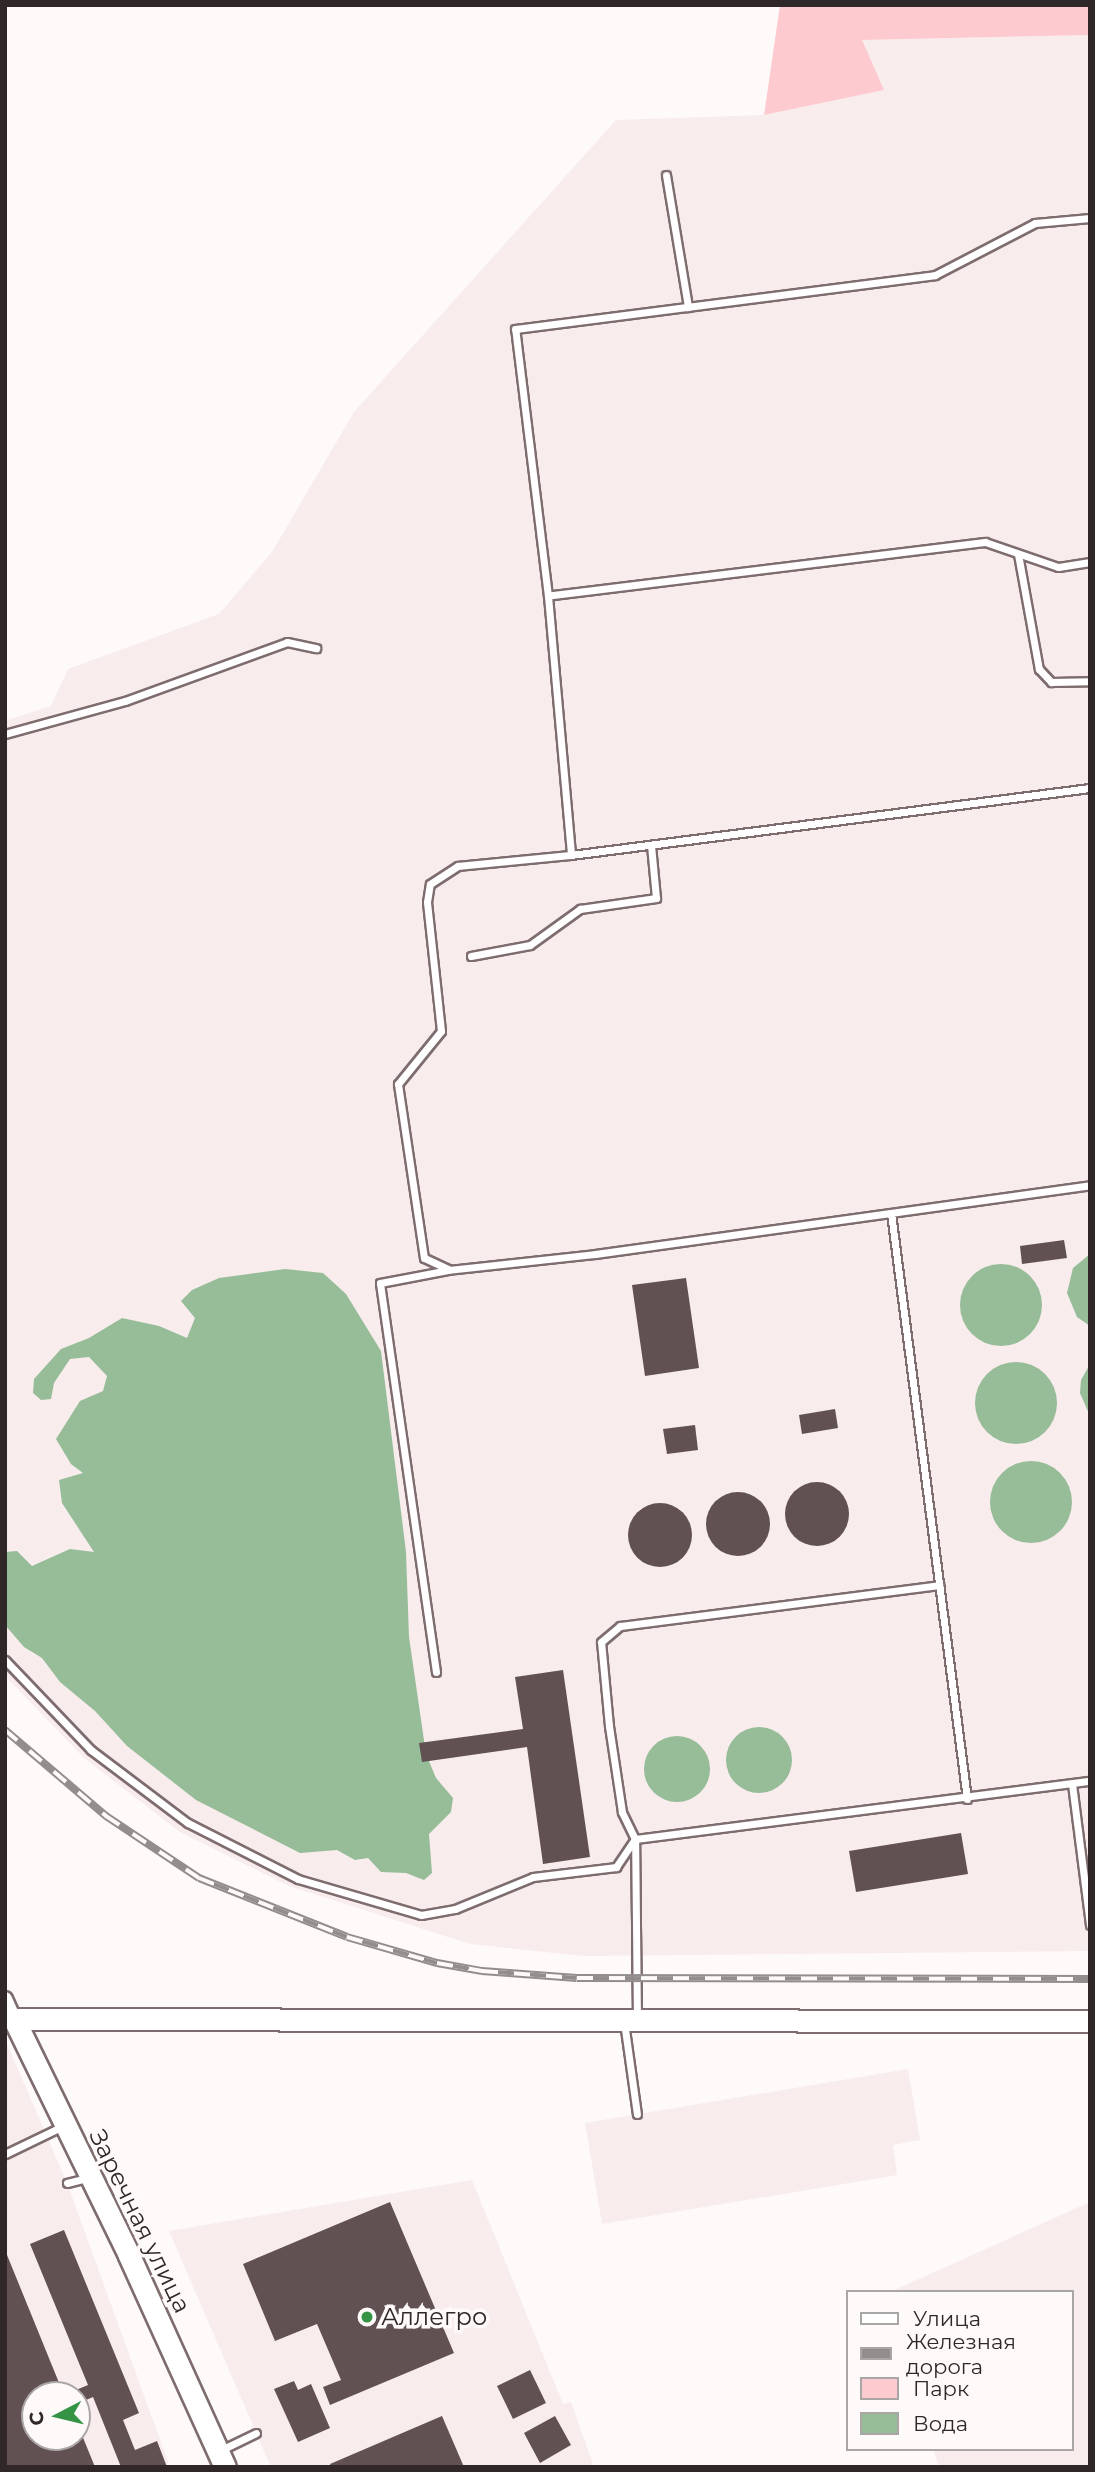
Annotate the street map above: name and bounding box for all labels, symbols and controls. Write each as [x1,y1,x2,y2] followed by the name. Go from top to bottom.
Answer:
[83,2125,197,2317] street label: Заречная улица
[846,2290,1074,2451] legend
[381,2303,487,2331] place label: Аллегро
[913,2306,981,2331] text: Улица
[359,2309,375,2325] marker: Аллегро
[906,2329,1016,2379] text: Железная дорога
[913,2376,969,2401] text: Парк
[21,2381,91,2451] north arrow
[24,2410,49,2427] text: С
[913,2411,968,2436] text: Вода

